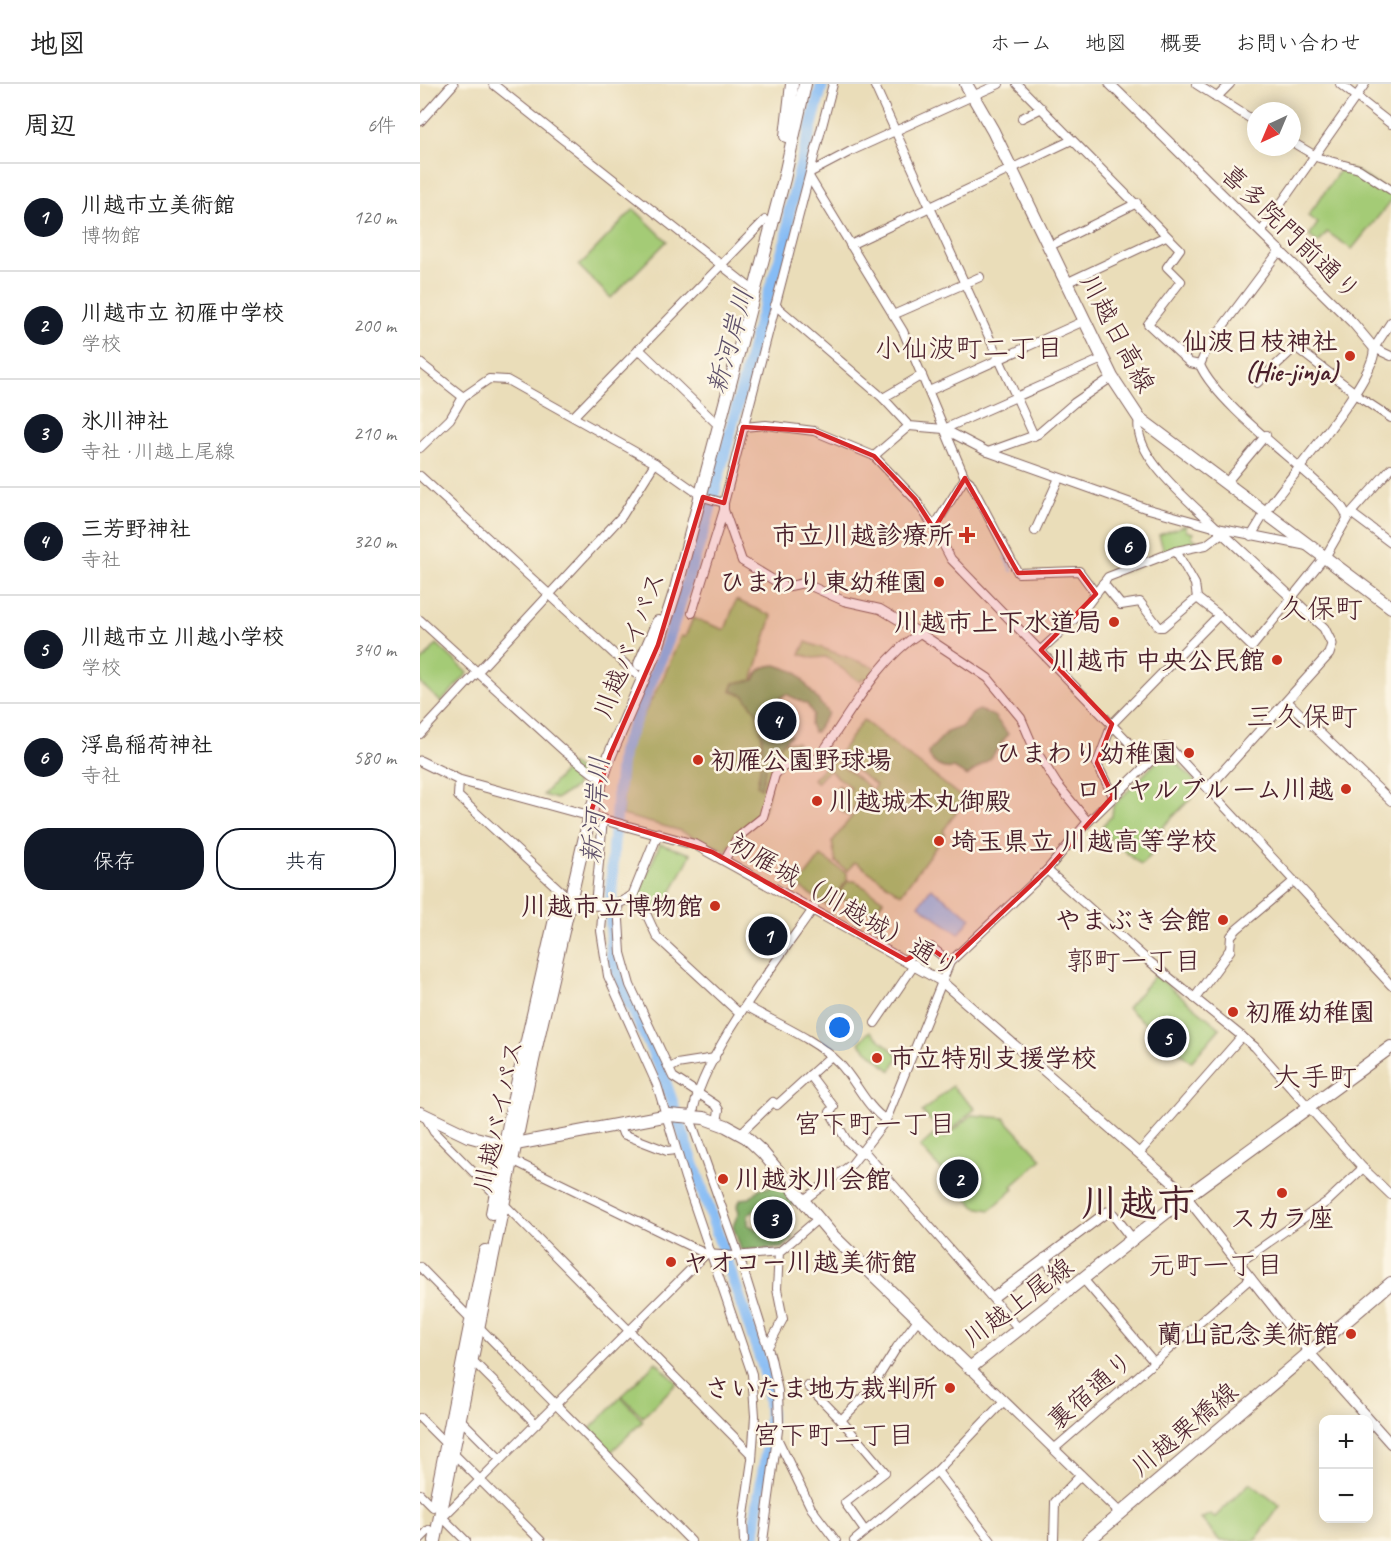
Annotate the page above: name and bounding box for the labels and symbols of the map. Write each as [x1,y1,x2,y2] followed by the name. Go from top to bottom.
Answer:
[1247,102,1301,156] north arrow
[1214,157,1368,307] street label: 喜多院門前通り
[1072,268,1163,398] street label: 川越日高線
[699,284,761,398] water label: 新河岸川
[1182,325,1340,388] place label: 仙波日枝神社 (Hie-jinja)
[875,331,1064,365] district label: 小仙波町二丁目
[1343,349,1357,363] marker: 仙波日枝神社 (Hie-jinja)
[772,519,954,552] place label: 市立川越診療所
[1108,524,1146,568] pin: 6
[958,526,976,544] marker: 市立川越診療所
[719,566,927,599] place label: ひまわり東幼稚園
[586,567,673,724] street label: 川越バイパス
[932,575,946,589] marker: ひまわり東幼稚園
[1279,591,1363,626] district label: 久保町
[894,606,1102,639] place label: 川越市上下水道局
[1107,615,1121,629] marker: 川越市上下水道局
[1051,644,1265,677] place label: 川越市 中央公民館
[1270,653,1284,667] marker: 川越市 中央公民館
[758,698,796,744] pin: 4
[1246,699,1358,734] district label: 三久保町
[995,737,1177,770] place label: ひまわり幼稚園
[710,744,892,777] place label: 初雁公園野球場
[1182,746,1196,760] marker: ひまわり幼稚園
[691,753,705,767] marker: 初雁公園野球場
[573,755,617,865] water label: 新河岸川
[1076,773,1334,806] place label: ロイヤルブルーム川越
[1339,782,1353,796] marker: ロイヤルブルーム川越
[829,785,1011,818] place label: 川越城本丸御殿
[810,794,824,808] marker: 川越城本丸御殿
[951,825,1217,858] place label: 埼玉県立 川越高等学校
[723,826,965,985] street label: 初雁城（川越城）通り
[932,834,946,848] marker: 埼玉県立 川越高等学校
[521,890,703,923] place label: 川越市立博物館
[708,899,722,913] marker: 川越市立博物館
[1055,904,1211,937] place label: やまぶき会館
[1216,913,1230,927] marker: やまぶき会館
[748,914,788,958] pin: 1
[1067,944,1202,978] district label: 郭町一丁目
[1245,996,1375,1029] place label: 初雁幼稚園
[1226,1005,1240,1019] marker: 初雁幼稚園
[825,1013,854,1042] your location
[1148,1016,1186,1060] pin: 5
[466,1037,531,1196] street label: 川越バイパス
[889,1042,1097,1075] place label: 市立特別支援学校
[870,1051,884,1065] marker: 市立特別支援学校
[1273,1059,1357,1094] district label: 大手町
[794,1107,956,1141] district label: 宮下町一丁目
[940,1156,978,1202] pin: 2
[735,1163,891,1196] place label: 川越氷川会館
[716,1172,730,1186] marker: 川越氷川会館
[1081,1180,1195,1227] district label: 川越市
[1275,1186,1289,1200] marker: スカラ座
[754,1196,792,1242] pin: 3
[1230,1202,1334,1235] place label: スカラ座
[683,1246,917,1279] place label: ヤオコー川越美術館
[1149,1248,1284,1282] district label: 元町一丁目
[956,1250,1080,1355] street label: 川越上尾線
[664,1255,678,1269] marker: ヤオコー川越美術館
[1157,1318,1339,1351] place label: 蘭山記念美術館
[1344,1327,1358,1341] marker: 蘭山記念美術館
[1040,1344,1140,1437] street label: 裏宿通り
[705,1372,938,1405] place label: さいたま地方裁判所
[1124,1375,1245,1484] street label: 川越栗橋線
[943,1381,957,1395] marker: さいたま地方裁判所
[753,1418,915,1452] district label: 宮下町二丁目

